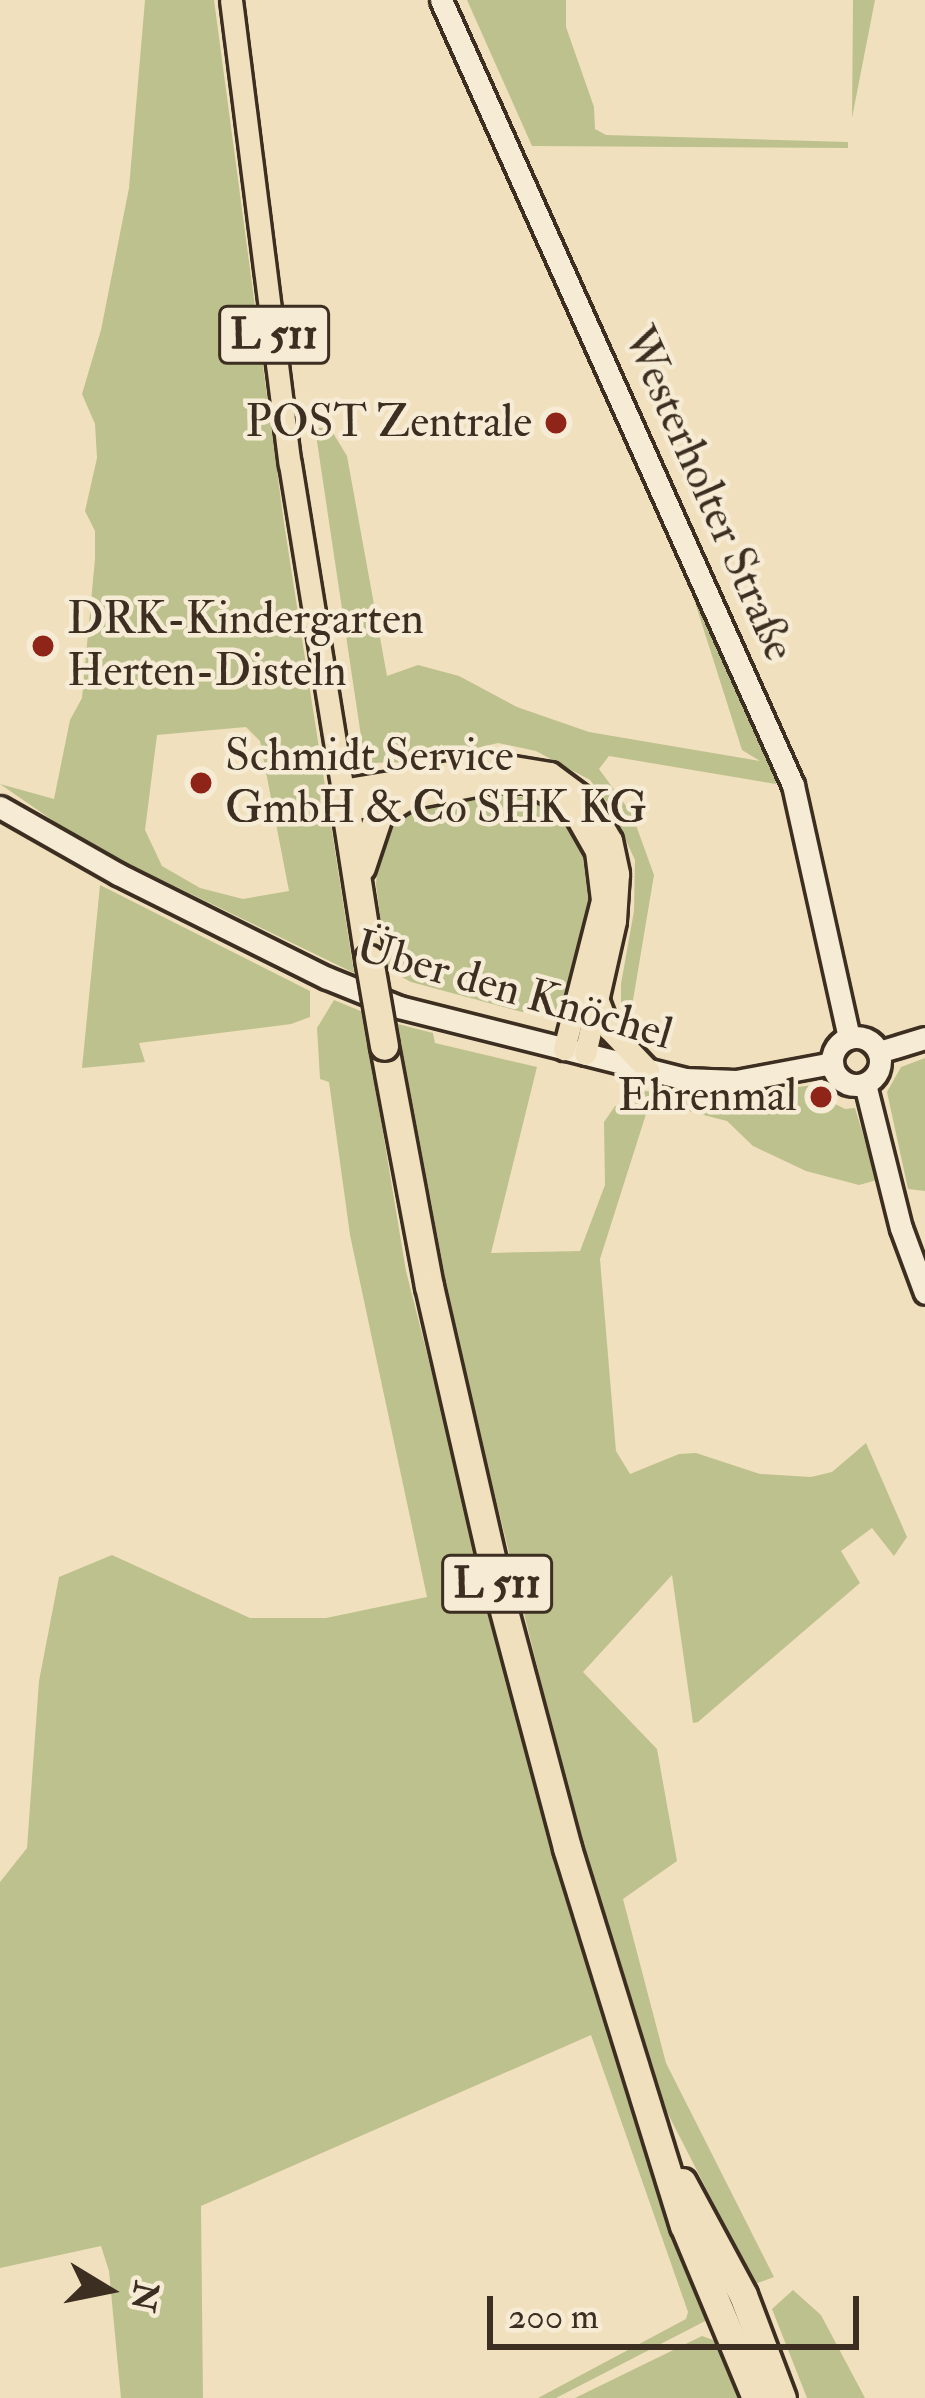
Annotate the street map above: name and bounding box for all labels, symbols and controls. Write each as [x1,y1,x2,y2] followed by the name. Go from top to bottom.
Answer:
[217,299,331,371] road number: L 511
[610,319,806,669] street label: Westerholter Straße
[246,396,532,450] place label: POST Zentrale
[543,410,569,436] marker: POST Zentrale
[67,593,424,699] place label: DRK-Kindergarten Herten-Disteln
[30,633,56,659] marker: DRK-Kindergarten Herten-Disteln
[225,730,647,836] place label: Schmidt Service GmbH & Co SHK KG
[188,770,214,796] marker: Schmidt Service GmbH & Co SHK KG
[350,920,678,1062] street label: Über den Knöchel
[617,1070,797,1124] place label: Ehrenmal
[808,1084,834,1110] marker: Ehrenmal
[440,1548,554,1620] road number: L 511
[48,2230,168,2350] north arrow
[493,2272,865,2346] scale bar
[121,2278,167,2314] text: N
[508,2294,599,2339] text: 200 m

